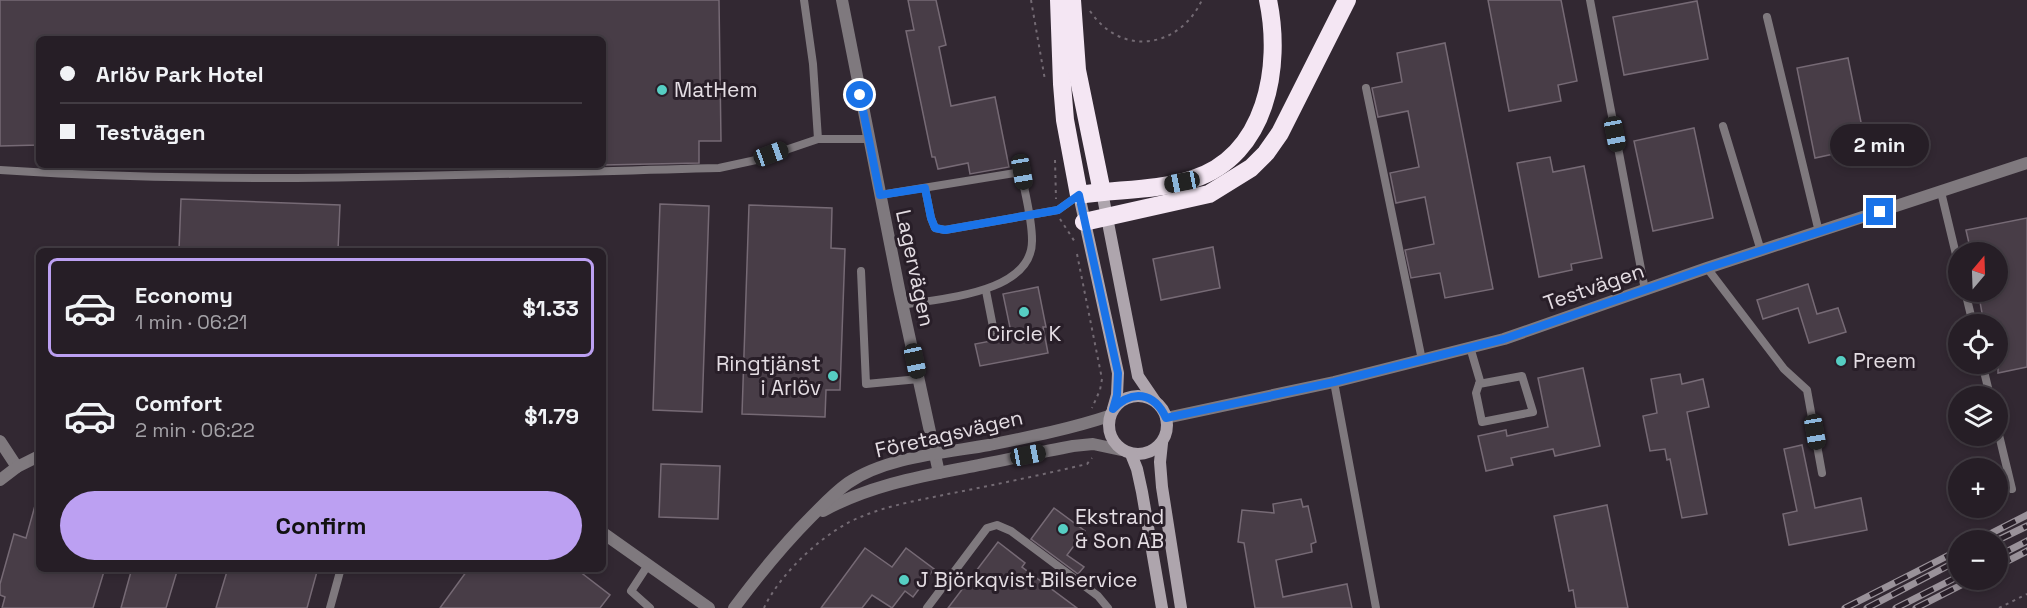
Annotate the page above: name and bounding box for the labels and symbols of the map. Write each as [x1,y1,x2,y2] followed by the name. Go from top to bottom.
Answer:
[674,76,758,103] place label: MatHem
[846,81,873,108] route start
[655,83,669,97] marker: MatHem
[1603,115,1627,153] car
[1830,125,1930,167] callout: 2 min
[751,139,791,169] car
[1010,153,1034,191] car
[1163,170,1201,194] car
[1866,198,1893,225] route end
[890,207,941,329] street label: Lagervägen
[1948,242,2008,302] north arrow
[1540,257,1648,316] street label: Testvägen
[1017,305,1031,319] marker: Circle K
[987,320,1061,347] place label: Circle K
[902,342,928,380] car
[1853,347,1916,374] place label: Preem
[716,350,821,401] place label: Ringtjänst i Arlöv
[1834,354,1848,368] marker: Preem
[826,369,840,383] marker: Ringtjänst i Arlöv
[872,403,1025,464] street label: Företagsvägen
[1803,413,1827,451] car
[1009,443,1047,467] car
[1075,503,1164,554] place label: Ekstrand & Son AB
[1056,522,1070,536] marker: Ekstrand & Son AB
[916,566,1138,593] place label: J Björkqvist Bilservice
[897,573,911,587] marker: J Björkqvist Bilservice

